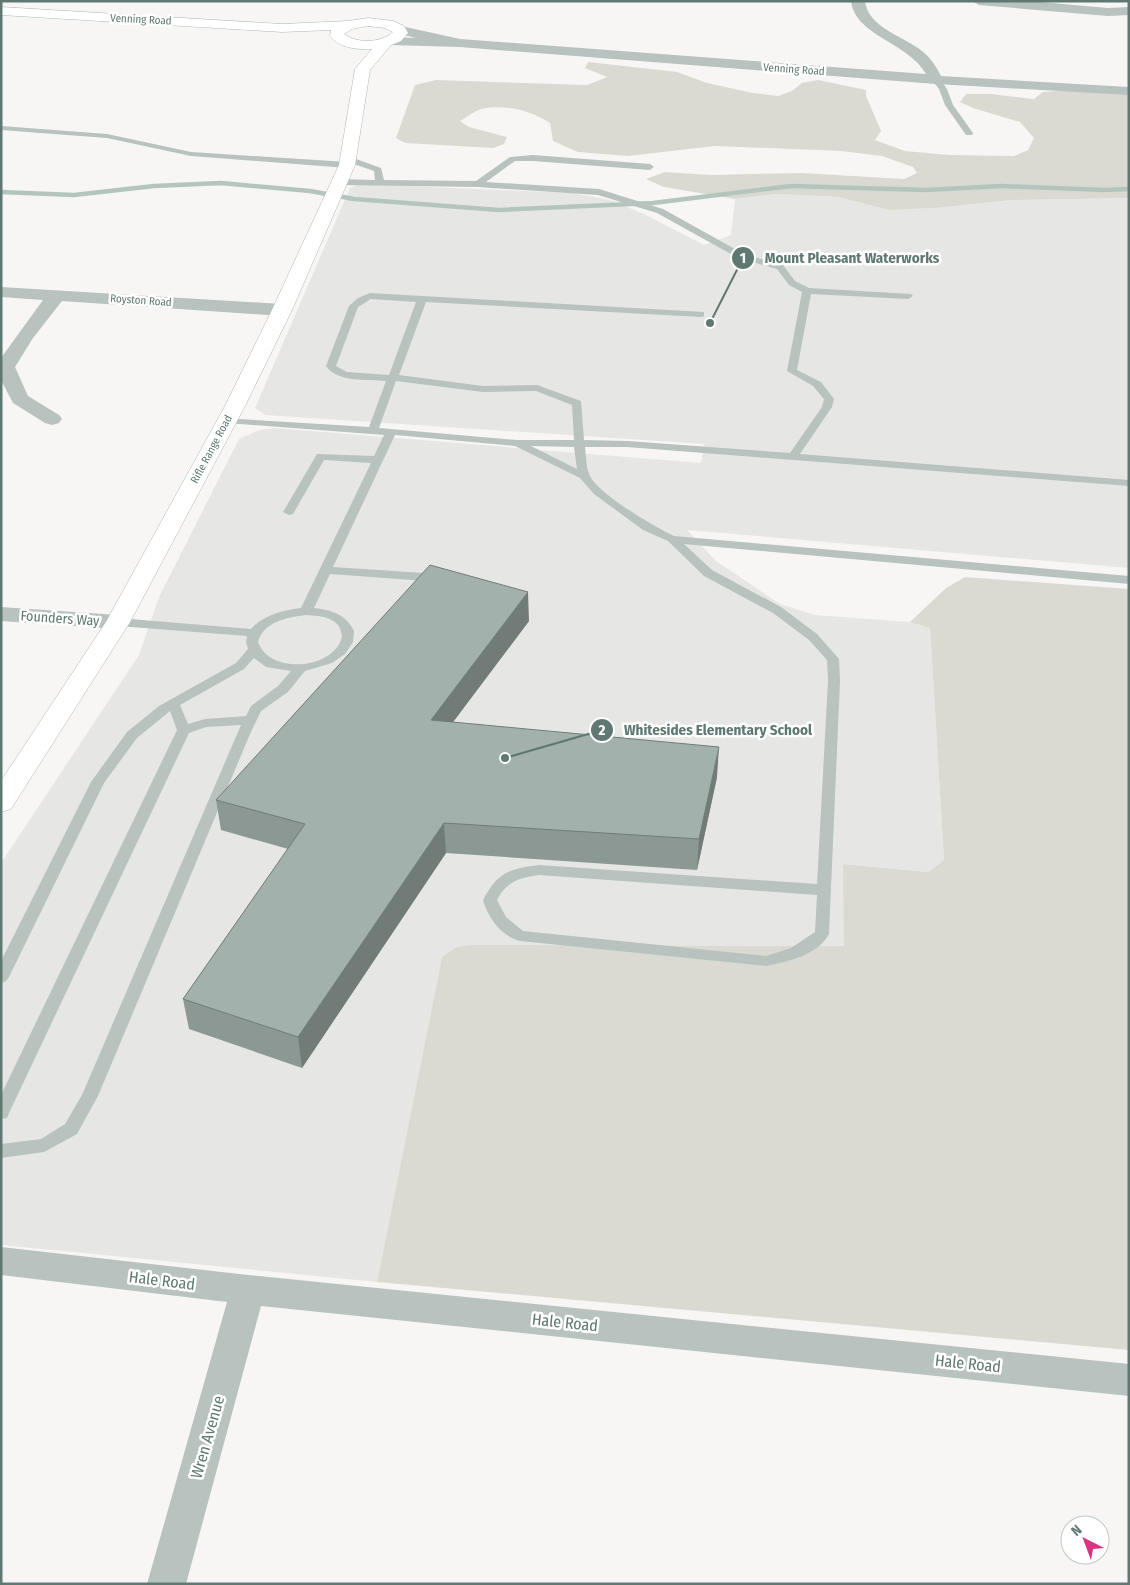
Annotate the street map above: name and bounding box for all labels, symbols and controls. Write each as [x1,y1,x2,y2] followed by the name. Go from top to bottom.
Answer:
[110,11,172,28] street label: Venning Road
[763,61,825,78] street label: Venning Road
[730,243,950,273] callout: Mount Pleasant Waterworks
[740,249,746,267] text: 1
[765,249,940,267] text: Mount Pleasant Waterworks
[110,292,172,309] street label: Royston Road
[188,413,235,486] street label: Rifle Range Road
[20,607,101,630] street label: Founders Way
[589,715,822,745] callout: Whitesides Elementary School
[598,721,606,739] text: 2
[624,721,813,739] text: Whitesides Elementary School
[128,1267,196,1294] street label: Hale Road
[531,1310,599,1335] street label: Hale Road
[934,1351,1002,1376] street label: Hale Road
[187,1393,228,1481] street label: Wren Avenue
[1060,1515,1110,1565] north arrow
[1068,1522,1085,1540] text: N

